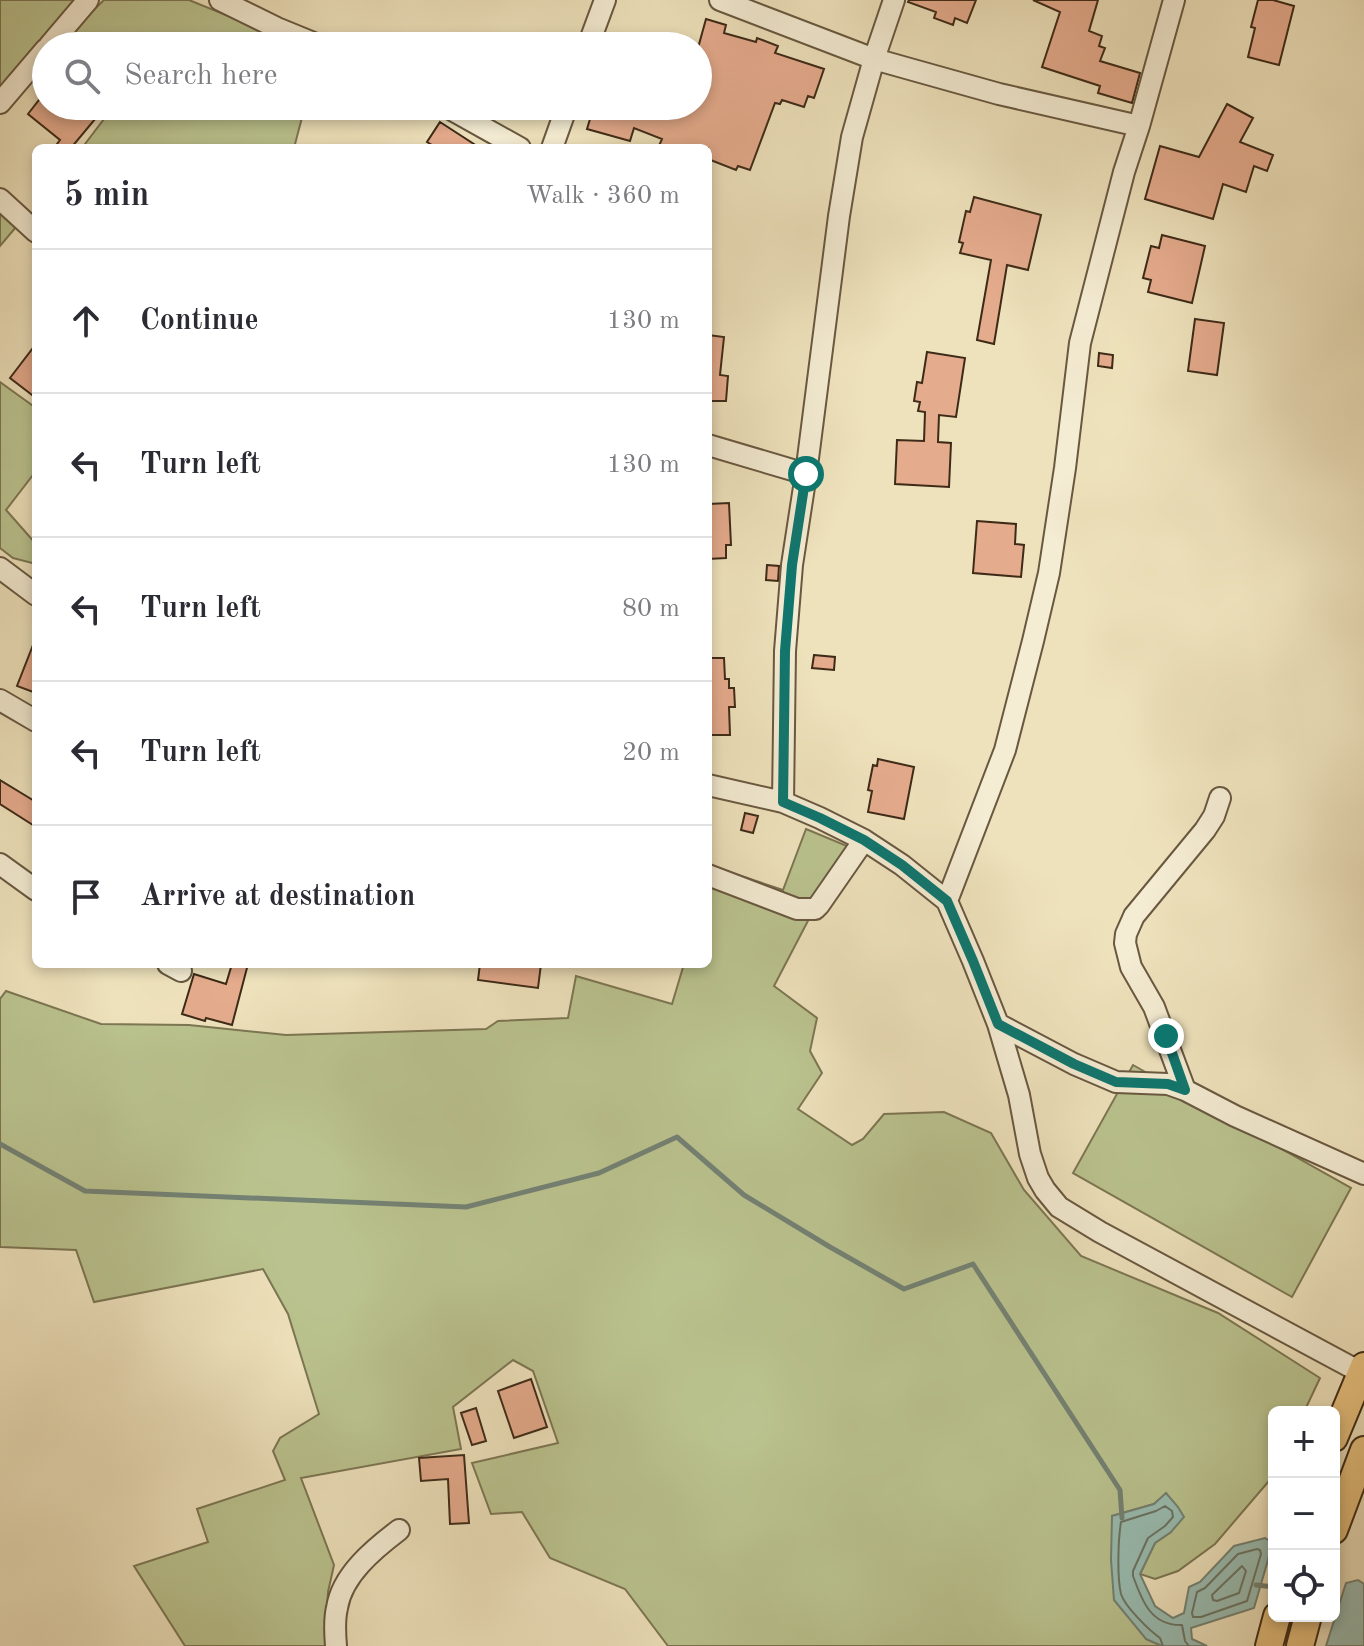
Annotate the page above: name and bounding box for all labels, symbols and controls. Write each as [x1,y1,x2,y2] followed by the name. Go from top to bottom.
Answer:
[32,32,712,120] search box
[60,54,104,98] icon: search
[124,61,278,91] text: Search here
[64,179,149,213] text: 5 min
[526,183,680,209] text: Walk · 360 m
[64,299,108,343] icon: ahead
[140,306,259,336] text: Continue
[607,308,680,334] text: 130 m
[64,443,108,487] icon: left
[140,450,261,480] text: Turn left
[607,452,680,478] text: 130 m
[788,456,824,492] route start
[64,587,108,631] icon: left
[140,594,261,624] text: Turn left
[622,596,680,622] text: 80 m
[64,731,108,775] icon: left
[140,738,261,768] text: Turn left
[622,740,680,766] text: 20 m
[64,875,108,919] icon: arrive
[140,882,415,912] text: Arrive at destination
[1148,1018,1184,1054] route end
[1268,1406,1340,1622] map controls
[1268,1406,1340,1478] button: +
[1268,1478,1340,1550] button: −
[1268,1550,1340,1622] button: locate

